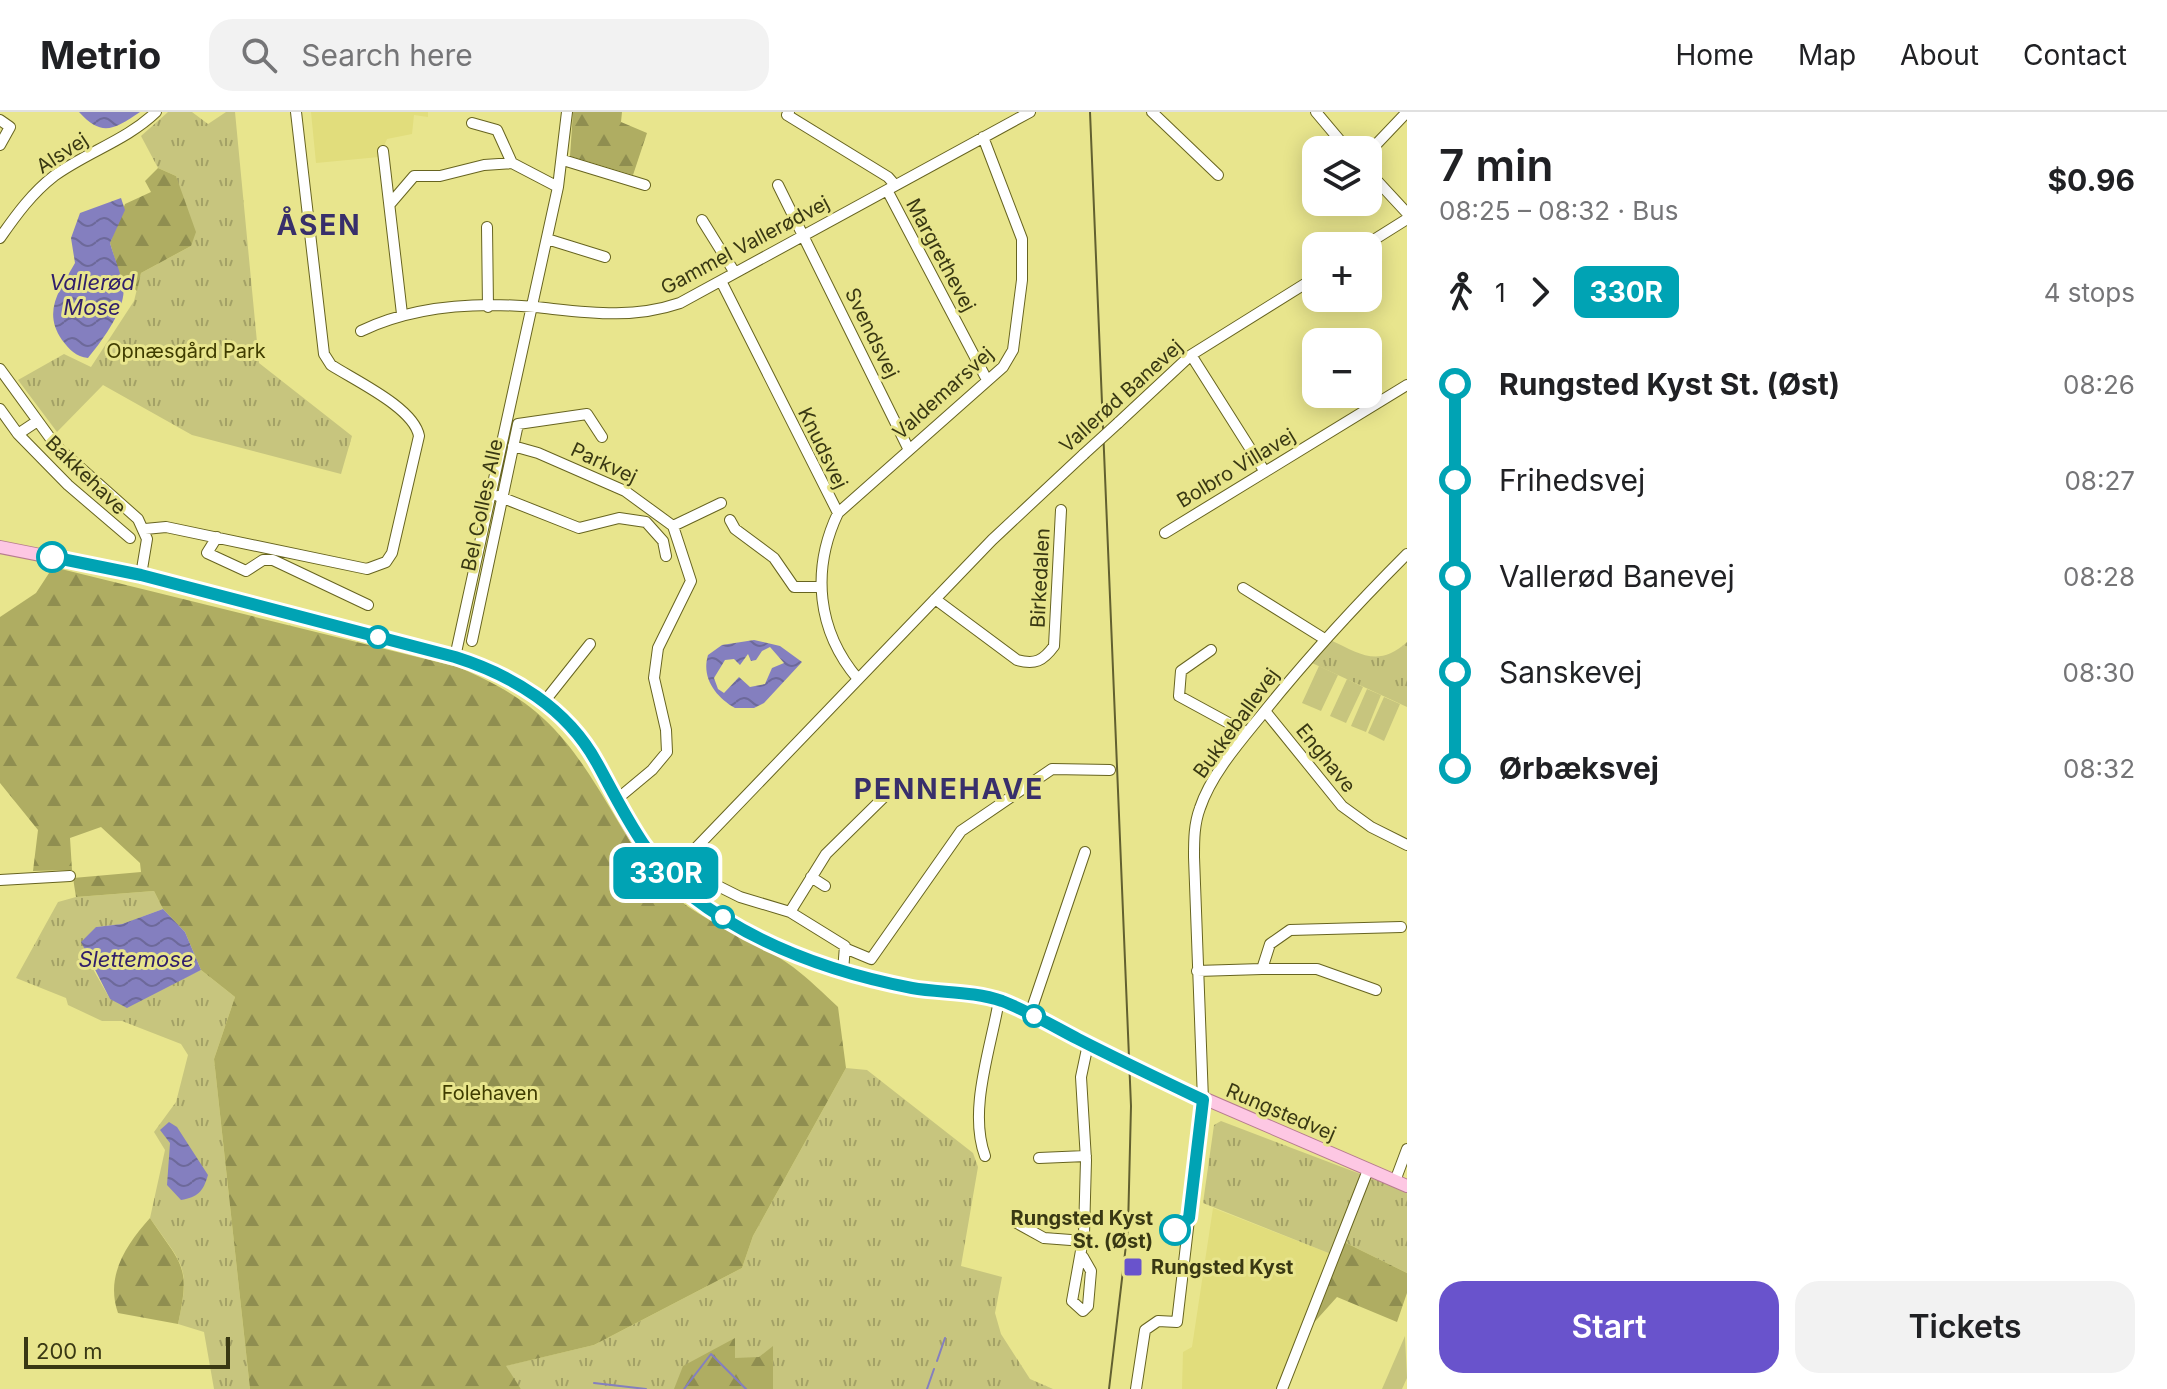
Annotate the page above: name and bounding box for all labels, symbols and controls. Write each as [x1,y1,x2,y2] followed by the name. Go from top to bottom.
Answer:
[209,19,769,91] search box
[40,32,161,78] text: Metrio
[237,33,281,77] icon: search
[301,37,473,73] text: Search here
[1675,38,1754,72] text: Home
[1798,38,1856,72] text: Map
[1900,38,1979,72] text: About
[2023,38,2127,72] text: Contact
[32,128,92,178] street label: Alsvej
[1302,136,1382,408] map controls
[1302,136,1382,216] button: layers
[1439,138,1554,192] text: 7 min
[2047,162,2135,198] text: $0.96
[657,190,833,300] street label: Gammel Vallerødvej
[901,194,981,316] street label: Margrethevej
[1439,195,1678,226] text: 08:25 – 08:32 · Bus
[276,206,362,242] district label: ÅSEN
[1302,232,1382,312] button: +
[49,269,135,320] water label: Vallerød Mose
[1439,270,1483,314] icon: walk
[1518,270,1562,314] icon: forward
[1590,275,1663,309] text: 330R
[1495,277,1506,308] text: 1
[2044,277,2135,308] text: 4 stops
[840,284,904,382] street label: Svendsvej
[1302,328,1382,408] button: −
[1055,334,1187,458] street label: Vallerød Banevej
[106,339,266,363] park label: Opnæsgård Park
[888,342,998,444] street label: Valdemarsvej
[1499,366,1840,402] text: Rungsted Kyst St. (Øst)
[2063,369,2135,400] text: 08:26
[793,404,853,492] street label: Knudsvej
[1173,423,1299,513] street label: Bolbro Villavej
[41,431,131,519] street label: Bakkehave
[456,437,508,573] street label: Bel Colles Alle
[567,437,641,489] street label: Parkvej
[1499,462,1645,498] text: Frihedsvej
[2064,465,2135,496] text: 08:27
[1025,528,1055,628] street label: Birkedalen
[37,542,67,572] unlabelled marker
[1499,558,1735,594] text: Vallerød Banevej
[2063,561,2135,592] text: 08:28
[367,626,389,648] unlabelled marker
[1499,654,1642,690] text: Sanskevej
[2063,657,2135,688] text: 08:30
[1188,663,1284,783] street label: Bukkeballevej
[1291,719,1361,797] street label: Enghave
[1499,750,1659,786] text: Ørbæksvej
[2063,753,2135,784] text: 08:32
[854,772,1044,806] district label: PENNEHAVE
[610,847,722,899] line badge: 330R
[629,856,703,890] text: 330R
[712,906,734,928] unlabelled marker
[78,946,194,972] water label: Slettemose
[1023,1005,1045,1027] unlabelled marker
[1222,1078,1340,1146] street label: Rungstedvej
[442,1081,538,1105] park label: Folehaven
[1011,1206,1153,1253] place label: Rungsted Kyst St. (Øst)
[1160,1215,1190,1245] marker: Rungsted Kyst St. (Øst)
[1151,1255,1293,1279] place label: Rungsted Kyst
[1122,1256,1144,1278] marker: Rungsted Kyst
[1439,1281,1779,1373] button: Start
[1795,1281,2135,1373] button: Tickets
[24,1333,230,1369] scale bar
[36,1338,103,1364] text: 200 m

